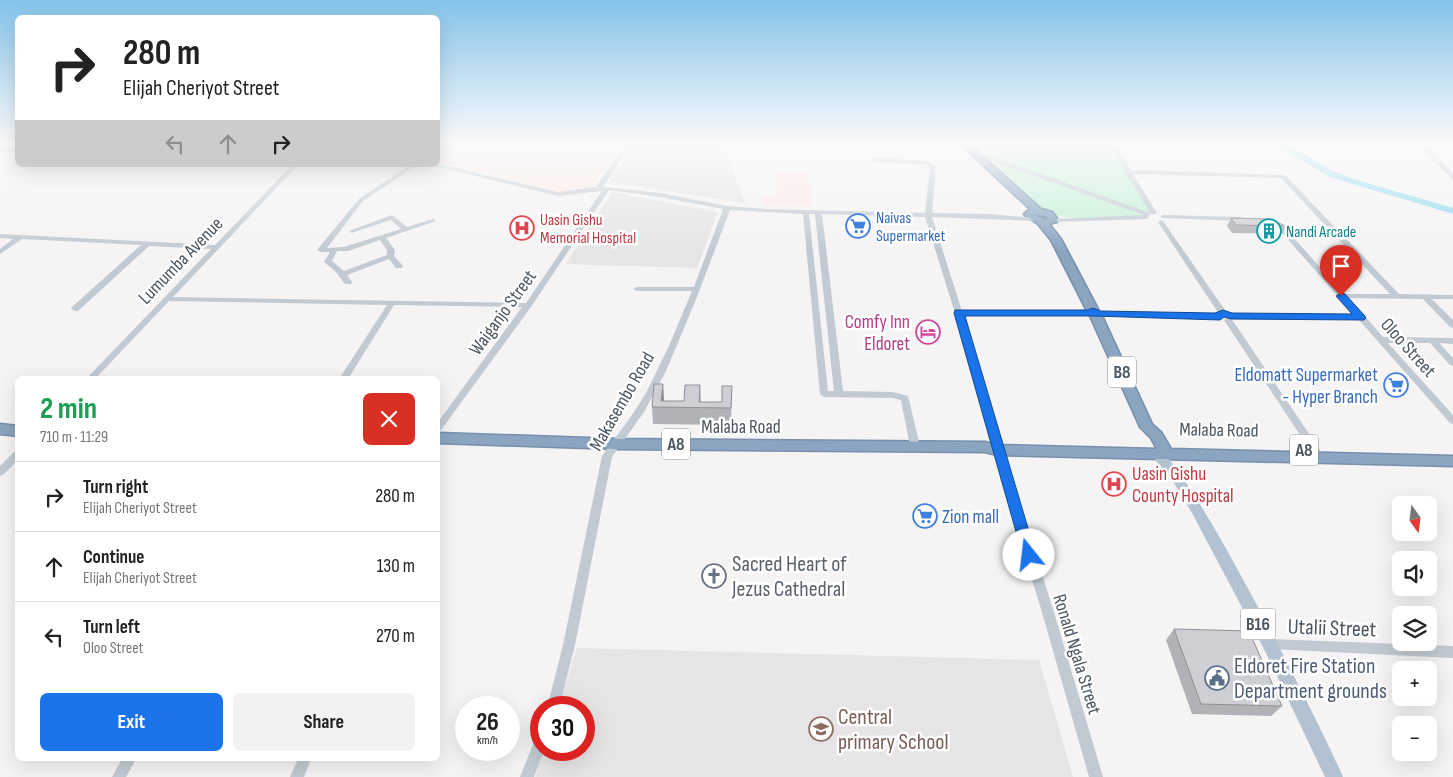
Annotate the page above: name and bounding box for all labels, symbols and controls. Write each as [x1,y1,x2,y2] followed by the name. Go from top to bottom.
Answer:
[123,32,200,75] text: 280 m
[40,35,105,100] icon: right
[123,75,279,102] text: Elijah Cheriyot Street
[161,130,189,158] icon: left
[214,130,242,158] icon: ahead
[267,130,295,158] icon: right
[876,209,945,246] place label: Naivas Supermarket
[540,211,636,248] place label: Uasin Gishu Memorial Hospital
[134,213,228,309] street label: Lumumba Avenue
[845,213,871,239] supermarket icon: Naivas Supermarket
[509,215,535,241] hospital icon: Uasin Gishu Memorial Hospital
[1256,218,1282,244] building icon: Nandi Arcade
[1286,223,1356,242] place label: Nandi Arcade
[1320,245,1362,296] pin
[1327,252,1355,280] icon: arrive
[465,266,542,360] street label: Waiganjo Street
[845,311,910,356] place label: Comfy Inn Eldoret
[1375,314,1441,383] street label: Oloo Street
[915,319,941,345] hotel icon: Comfy Inn Eldoret
[585,348,660,455] street label: Makasembo Road
[1108,357,1136,388] road number: B8
[1234,364,1378,409] place label: Eldomatt Supermarket - Hyper Branch
[1383,372,1409,398] supermarket icon: Eldomatt Supermarket - Hyper Branch
[40,391,97,427] text: 2 min
[363,393,415,445] button: close
[701,416,781,439] street label: Malaba Road
[1179,418,1259,443] street label: Malaba Road
[40,428,108,447] text: 710 m · 11:29
[662,428,690,459] road number: A8
[1290,434,1318,466] road number: A8
[1132,463,1234,508] place label: Uasin Gishu County Hospital
[1101,471,1127,497] hospital icon: Uasin Gishu County Hospital
[83,476,148,499] text: Turn right
[40,483,68,511] icon: right
[375,485,415,508] text: 280 m
[1392,496,1438,541] north arrow
[1392,496,1437,761] map controls
[83,499,197,518] text: Elijah Cheriyot Street
[912,503,938,529] supermarket icon: Zion mall
[942,506,999,529] place label: Zion mall
[1002,528,1054,580] position arrow
[83,546,144,569] text: Continue
[731,551,847,603] place label: Sacred Heart of Jezus Cathedral
[1392,551,1437,596] button: sound
[40,553,68,581] icon: ahead
[377,555,415,578] text: 130 m
[701,563,727,589] church icon: Sacred Heart of Jezus Cathedral
[83,569,197,588] text: Elijah Cheriyot Street
[1047,591,1106,718] street label: Ronald Ngala Street
[1392,606,1437,651] button: layers
[1240,608,1276,640] road number: B16
[1287,613,1377,644] street label: Utalii Street
[83,616,140,639] text: Turn left
[40,623,68,651] icon: left
[376,625,415,648] text: 270 m
[83,639,143,658] text: Oloo Street
[1234,653,1387,705] place label: Eldoret Fire Station Department grounds
[1392,661,1437,706] button: +
[1204,665,1230,691] public building icon: Eldoret Fire Station Department grounds
[40,693,223,751] button: Exit
[233,693,415,751] button: Share
[530,696,595,761] speed limit sign: 30
[838,704,949,756] place label: Central primary School
[476,707,499,738] text: 26
[808,716,834,742] school or university icon: Central primary School
[1392,716,1437,761] button: −
[477,733,498,748] text: km/h

